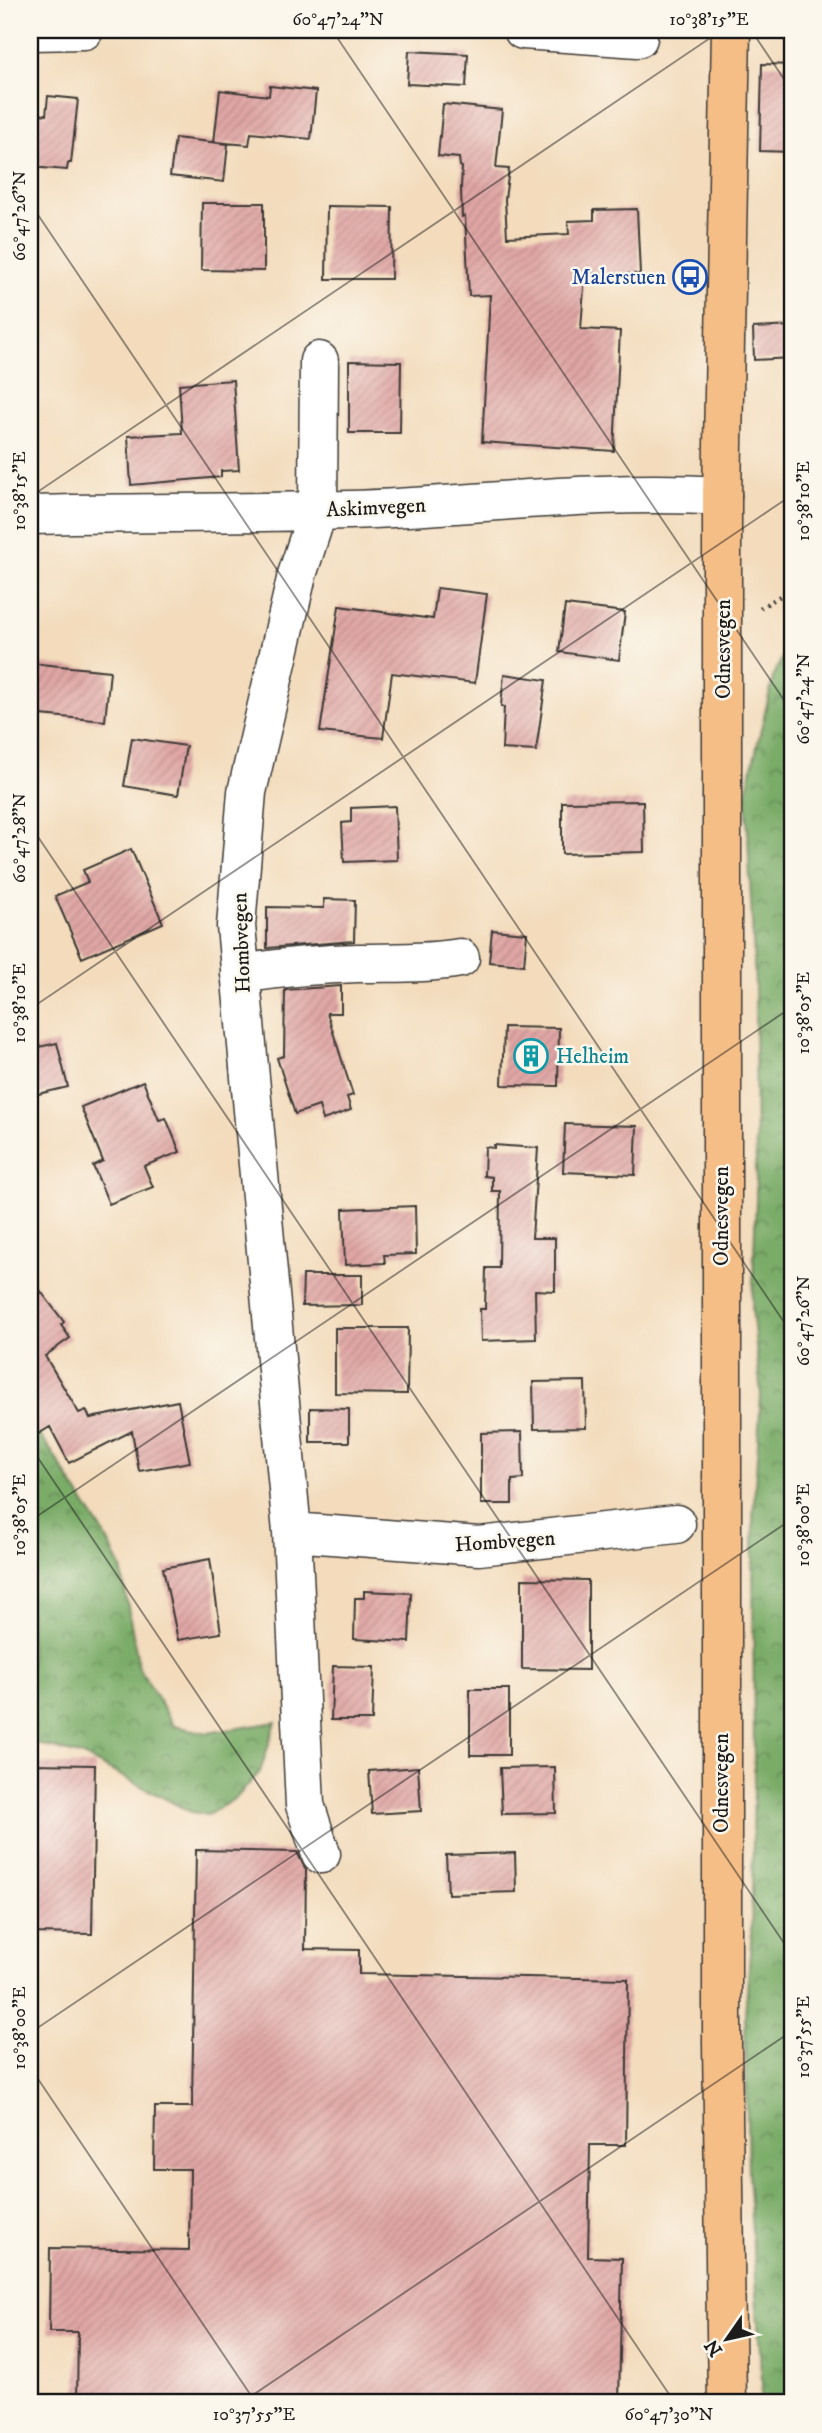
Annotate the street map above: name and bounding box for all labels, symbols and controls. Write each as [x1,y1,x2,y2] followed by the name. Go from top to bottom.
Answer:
[292,9,384,31] text: 60°47'24"N
[669,9,749,31] text: 10°38'15"E
[9,170,31,261] text: 60°47'26"N
[671,258,709,296] bus stop icon: Malerstuen
[572,265,666,291] place label: Malerstuen
[9,451,31,531] text: 10°38'15"E
[793,461,815,541] text: 10°38'10"E
[326,492,426,524] street label: Askimvegen
[711,599,737,699] street label: Odnesvegen
[793,653,815,745] text: 60°47'24"N
[9,793,31,883] text: 60°47'28"N
[227,892,257,994] street label: Hombvegen
[9,963,31,1043] text: 10°38'10"E
[793,971,815,1054] text: 10°38'05"E
[512,1037,550,1075] building icon: Helheim
[556,1044,629,1070] place label: Helheim
[709,1166,735,1266] street label: Odnesvegen
[793,1275,815,1366] text: 60°47'26"N
[9,1473,31,1556] text: 10°38'05"E
[793,1483,815,1567] text: 10°38'00"E
[454,1526,556,1558] street label: Hombvegen
[709,1733,735,1833] street label: Odnesvegen
[9,1986,31,2070] text: 10°38'00"E
[793,1996,815,2078] text: 10°37'55"E
[692,2304,762,2374] north arrow
[700,2334,728,2361] text: N
[213,2404,295,2426] text: 10°37'55"E
[625,2404,714,2426] text: 60°47'30"N

